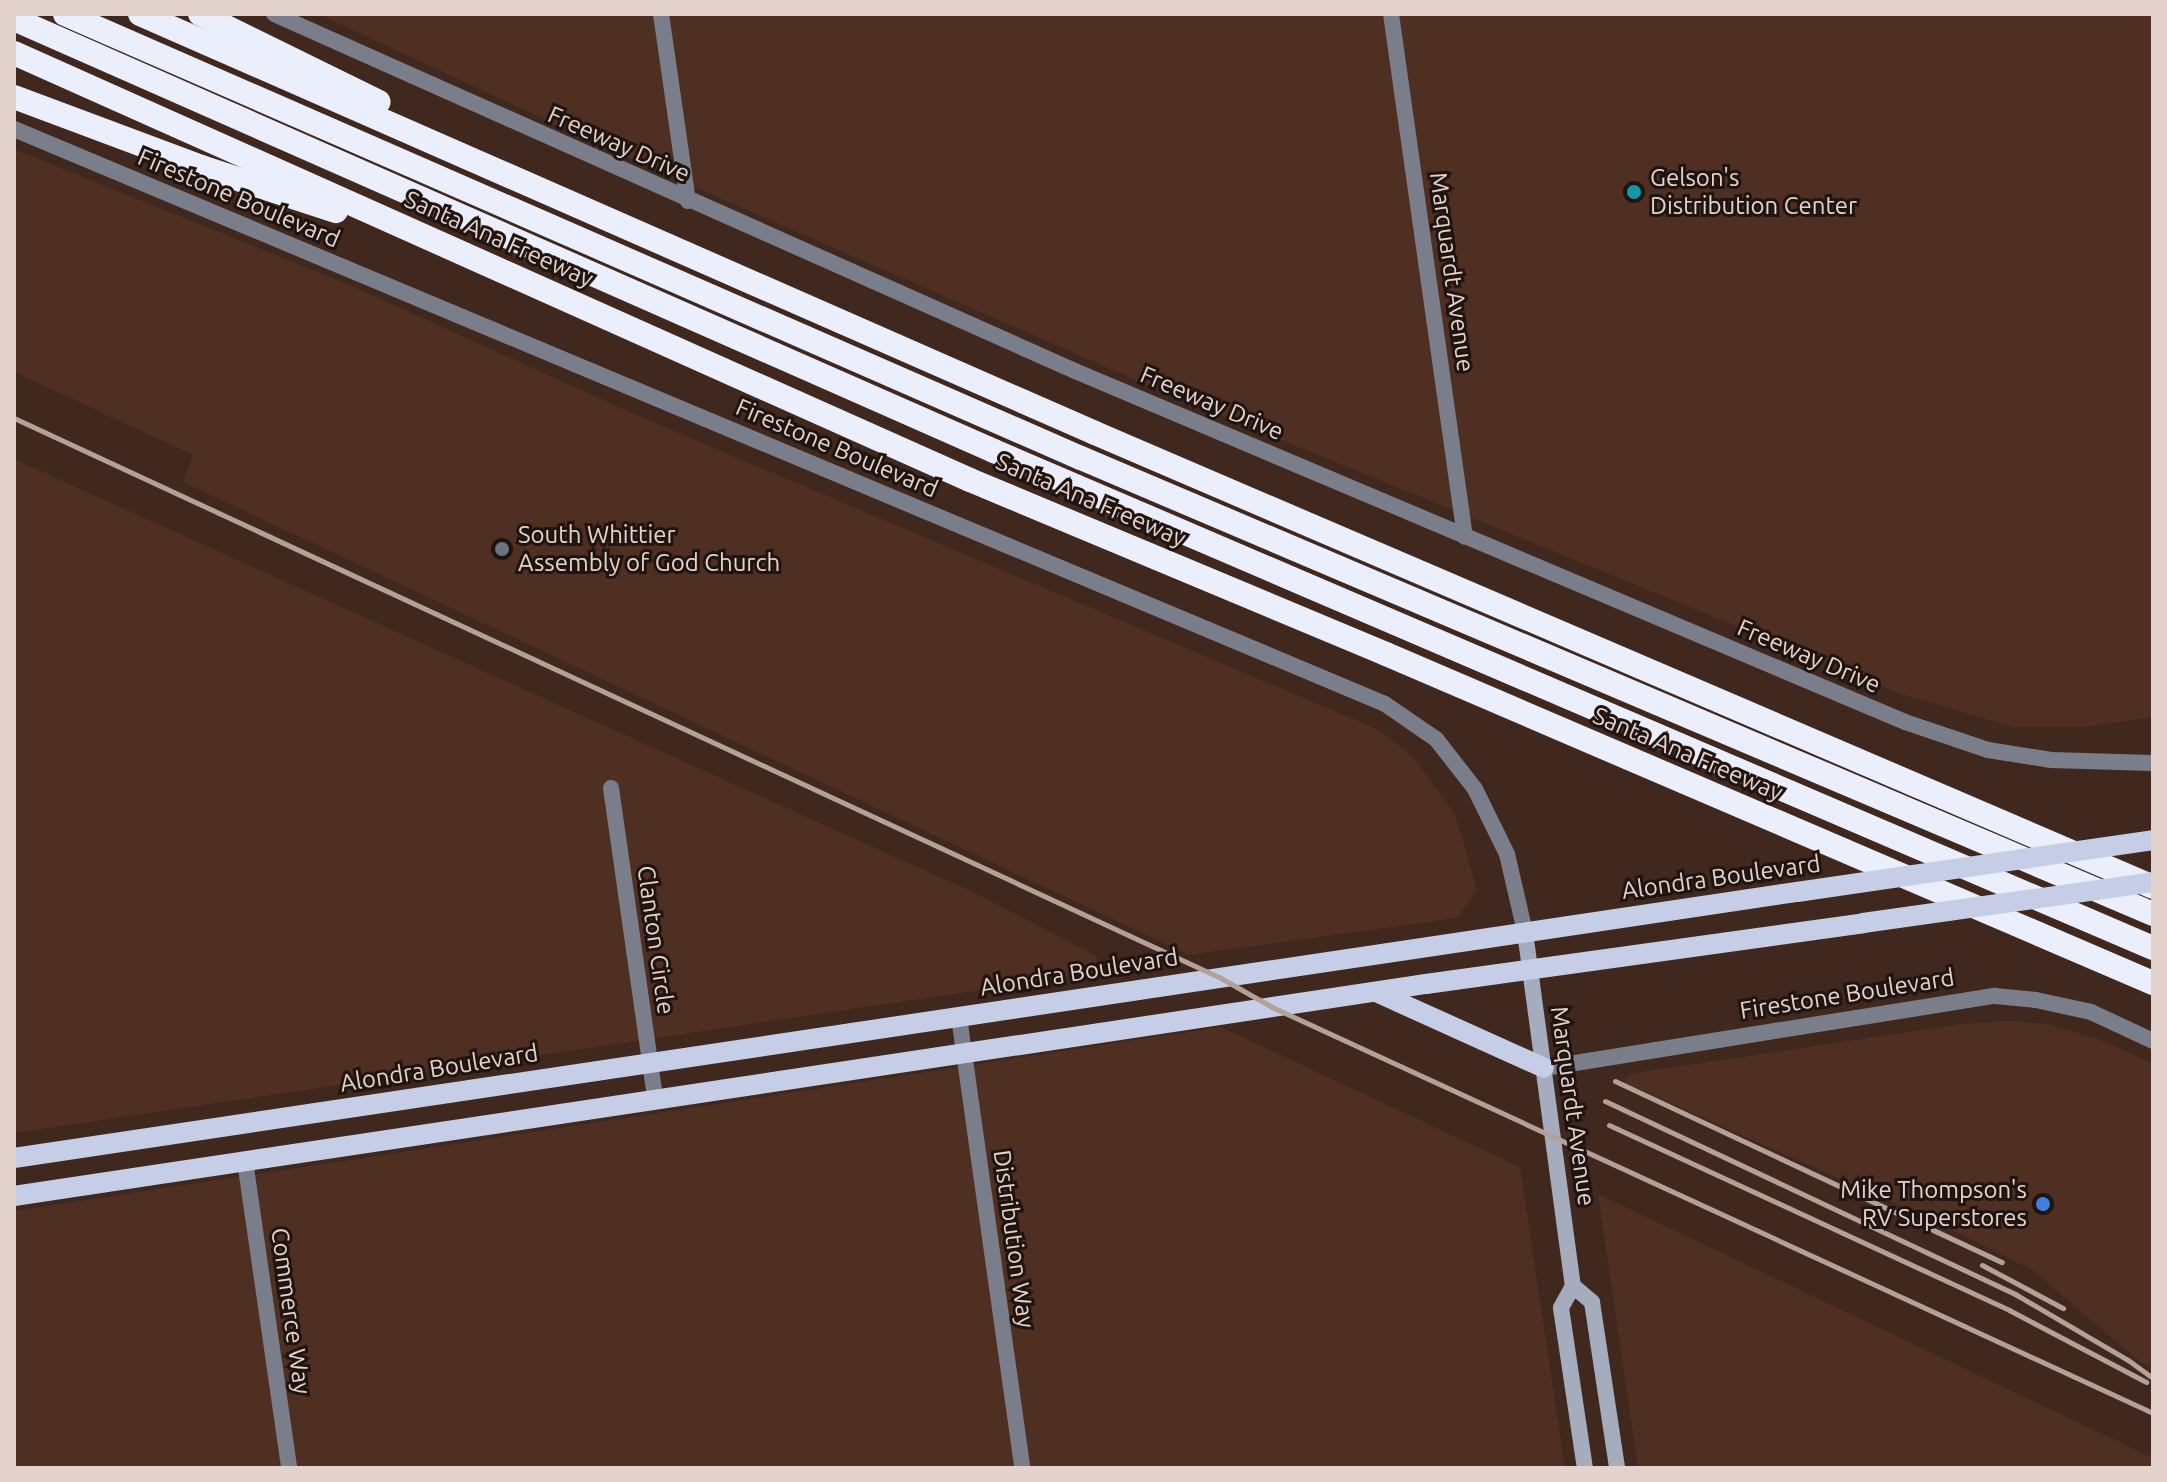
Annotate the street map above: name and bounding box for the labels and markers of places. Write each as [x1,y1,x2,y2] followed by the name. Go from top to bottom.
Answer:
[1650,164,1857,220] place label: Gelson's Distribution Center
[1625,183,1643,201] marker: Gelson's Distribution Center
[518,521,780,577] place label: South Whittier Assembly of God Church
[493,540,511,558] marker: South Whittier Assembly of God Church
[1840,1176,2027,1232] place label: Mike Thompson's RV Superstores
[2034,1195,2052,1213] marker: Mike Thompson's RV Superstores

